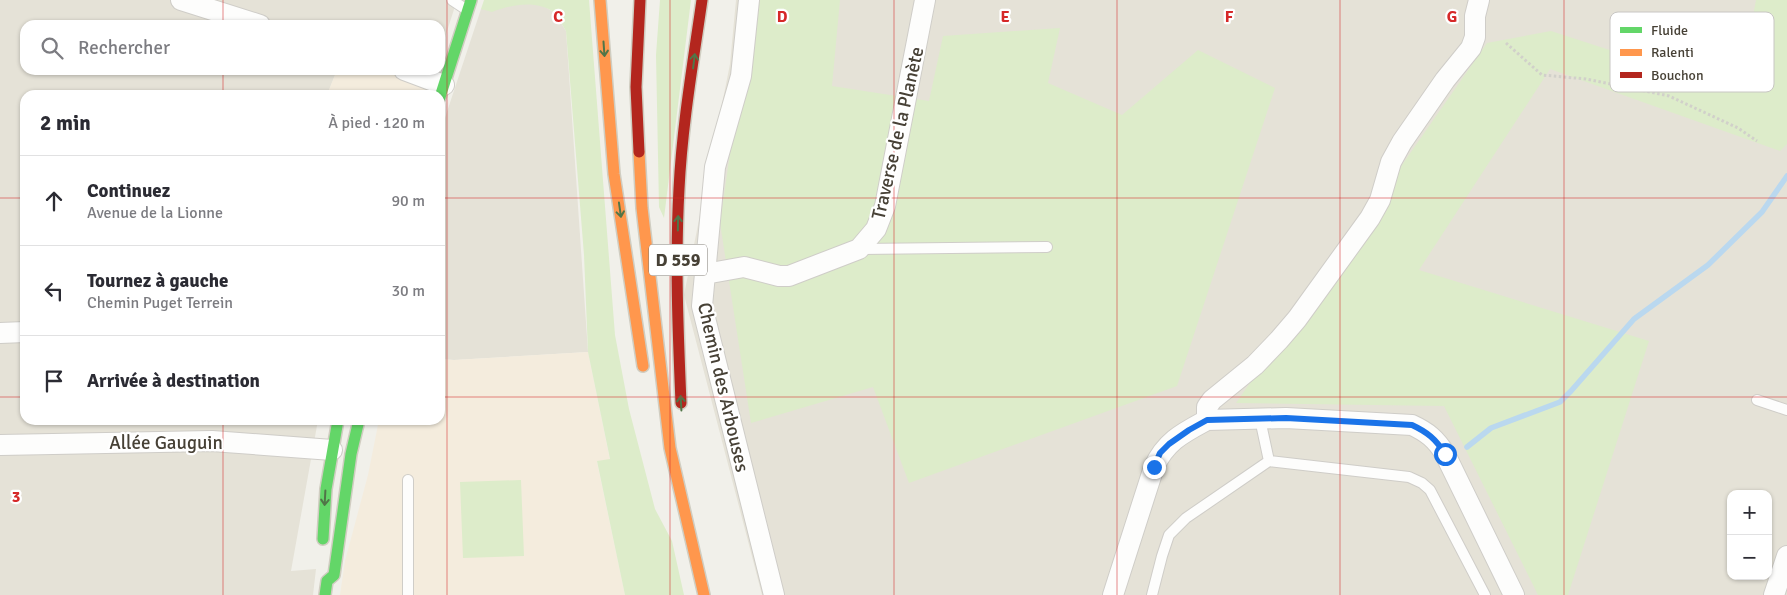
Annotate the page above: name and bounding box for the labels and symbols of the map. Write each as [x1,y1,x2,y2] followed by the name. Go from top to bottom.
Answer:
[553,7,563,27] text: C
[777,7,788,27] text: D
[1000,7,1010,27] text: E
[1225,7,1234,27] text: F
[1447,7,1457,27] text: G
[1610,12,1774,92] legend
[1651,22,1688,39] text: Fluide
[599,40,608,56] one-way arrow
[866,44,930,222] street label: Traverse de la Planète
[1651,44,1694,61] text: Ralenti
[689,54,699,70] one-way arrow
[1651,67,1704,84] text: Bouchon
[615,202,625,218] one-way arrow
[673,215,683,232] one-way arrow
[649,244,707,276] road number: D 559
[692,300,754,474] street label: Chemin des Arbouses
[677,395,686,411] one-way arrow
[109,431,223,455] street label: Allée Gauguin
[1434,443,1457,466] route start
[1143,456,1166,479] route end
[12,487,20,507] text: 3
[321,490,330,506] one-way arrow

